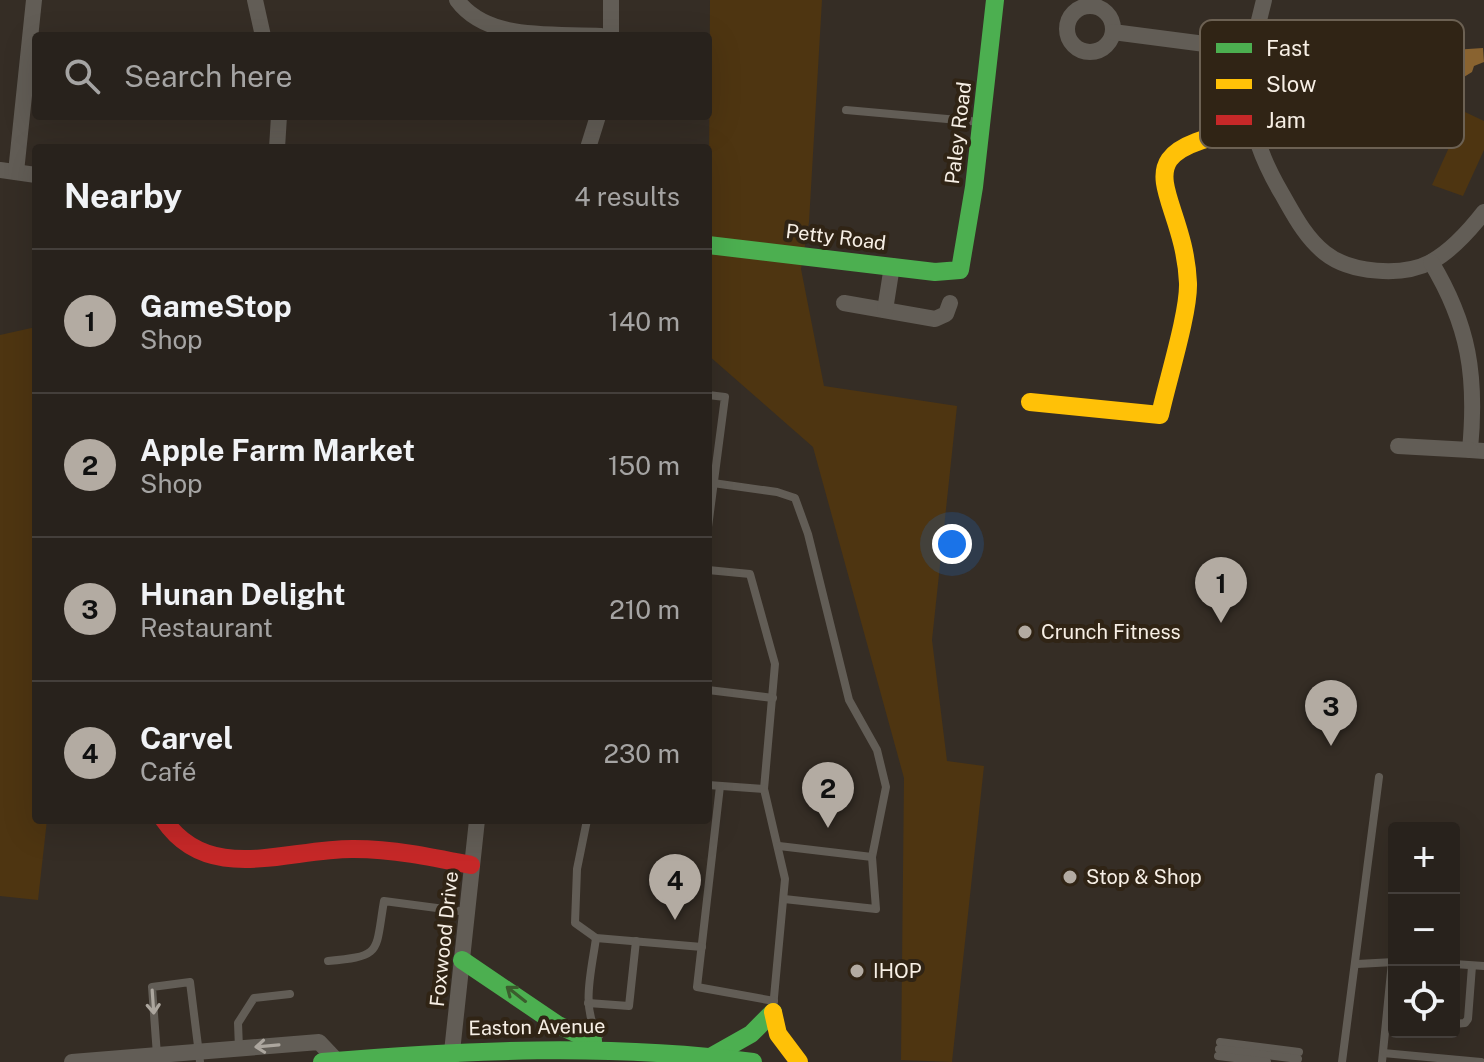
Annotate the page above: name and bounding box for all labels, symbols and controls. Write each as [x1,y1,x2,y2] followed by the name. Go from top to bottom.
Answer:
[1200,20,1464,148] legend
[32,32,712,120] search box
[1266,35,1310,61] text: Fast
[60,54,104,98] icon: search
[124,58,292,94] text: Search here
[1266,71,1316,97] text: Slow
[940,80,976,186] street label: Paley Road
[1266,107,1306,133] text: Jam
[64,176,182,216] text: Nearby
[574,181,680,212] text: 4 results
[784,219,888,255] street label: Petty Road
[140,288,292,324] text: GameStop
[84,306,96,337] text: 1
[608,306,680,337] text: 140 m
[140,324,203,355] text: Shop
[140,432,415,468] text: Apple Farm Market
[82,450,98,481] text: 2
[608,450,680,481] text: 150 m
[140,468,203,499] text: Shop
[932,524,972,564] your location
[1195,557,1247,623] pin: 1
[140,576,345,612] text: Hunan Delight
[81,594,99,625] text: 3
[609,594,680,625] text: 210 m
[140,612,273,643] text: Restaurant
[1041,620,1181,644] place label: Crunch Fitness
[1016,623,1034,641] marker: Crunch Fitness
[1305,680,1357,746] pin: 3
[140,720,233,756] text: Carvel
[81,738,99,769] text: 4
[604,738,680,769] text: 230 m
[140,756,197,787] text: Café
[802,762,854,828] pin: 2
[1388,822,1460,1038] map controls
[1388,822,1460,894] button: +
[649,854,701,920] pin: 4
[1086,865,1202,889] place label: Stop & Shop
[1061,868,1079,886] marker: Stop & Shop
[425,870,463,1008] street label: Foxwood Drive
[1388,894,1460,966] button: −
[873,959,922,983] place label: IHOP
[848,962,866,980] marker: IHOP
[1388,966,1460,1038] button: locate
[506,986,527,1003] one-way arrow
[146,988,161,1015] one-way arrow
[468,1014,606,1040] street label: Easton Avenue
[254,1039,281,1054] one-way arrow

